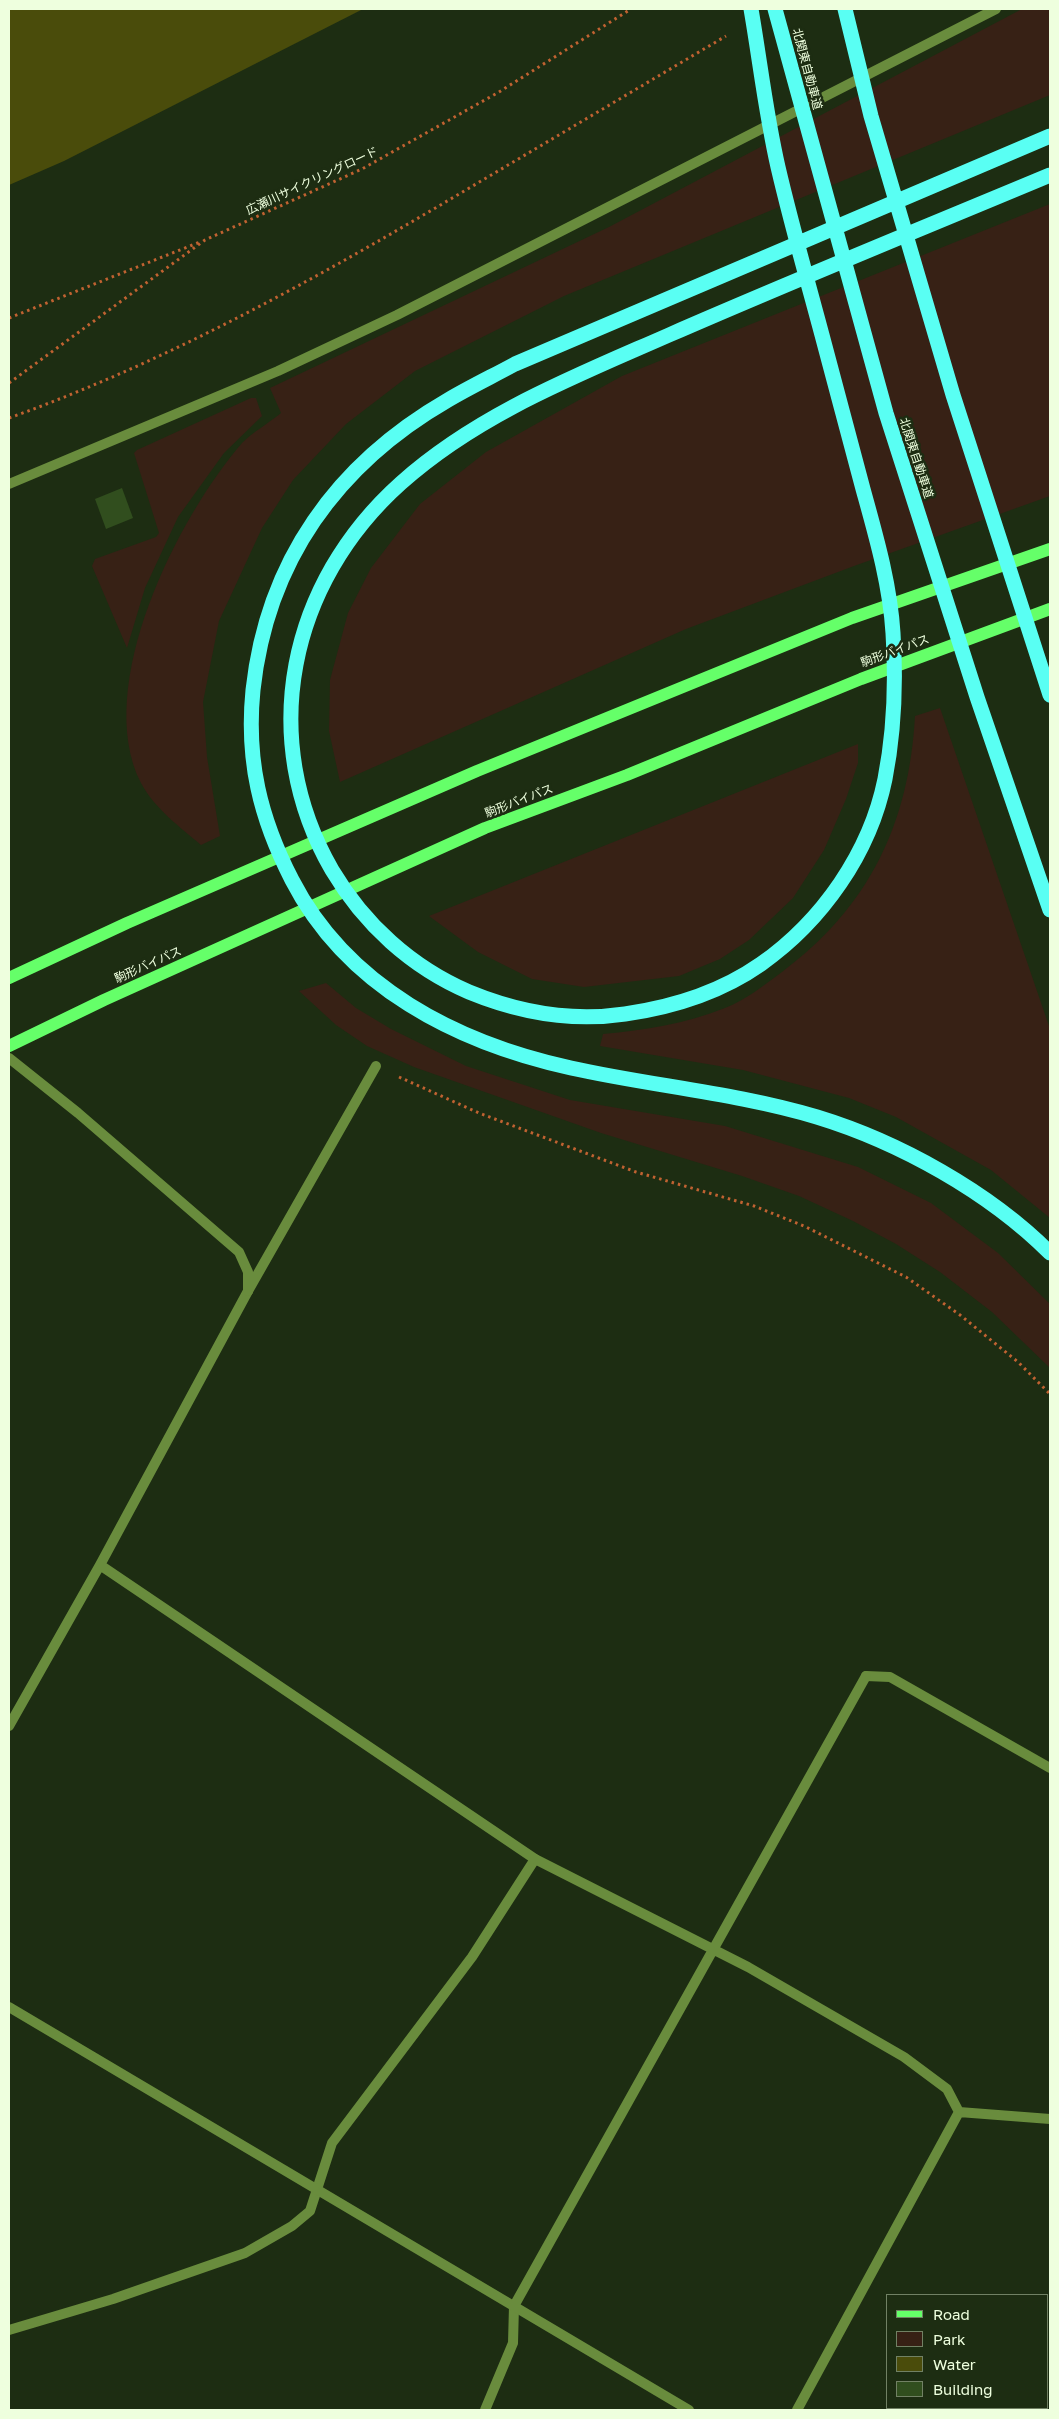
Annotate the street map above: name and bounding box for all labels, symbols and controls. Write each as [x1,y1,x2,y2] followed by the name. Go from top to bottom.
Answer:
[789,27,825,111] street label: 北関東自動車道
[244,144,380,218] street label: 広瀬川サイクリングロード
[896,416,936,500] street label: 北関東自動車道
[859,632,931,670] street label: 駒形バイパス
[483,781,555,821] street label: 駒形バイパス
[112,944,184,986] street label: 駒形バイパス
[886,2294,1049,2409] legend
[933,2305,970,2323] text: Road
[933,2330,965,2348] text: Park
[933,2355,976,2373] text: Water
[933,2380,993,2398] text: Building

